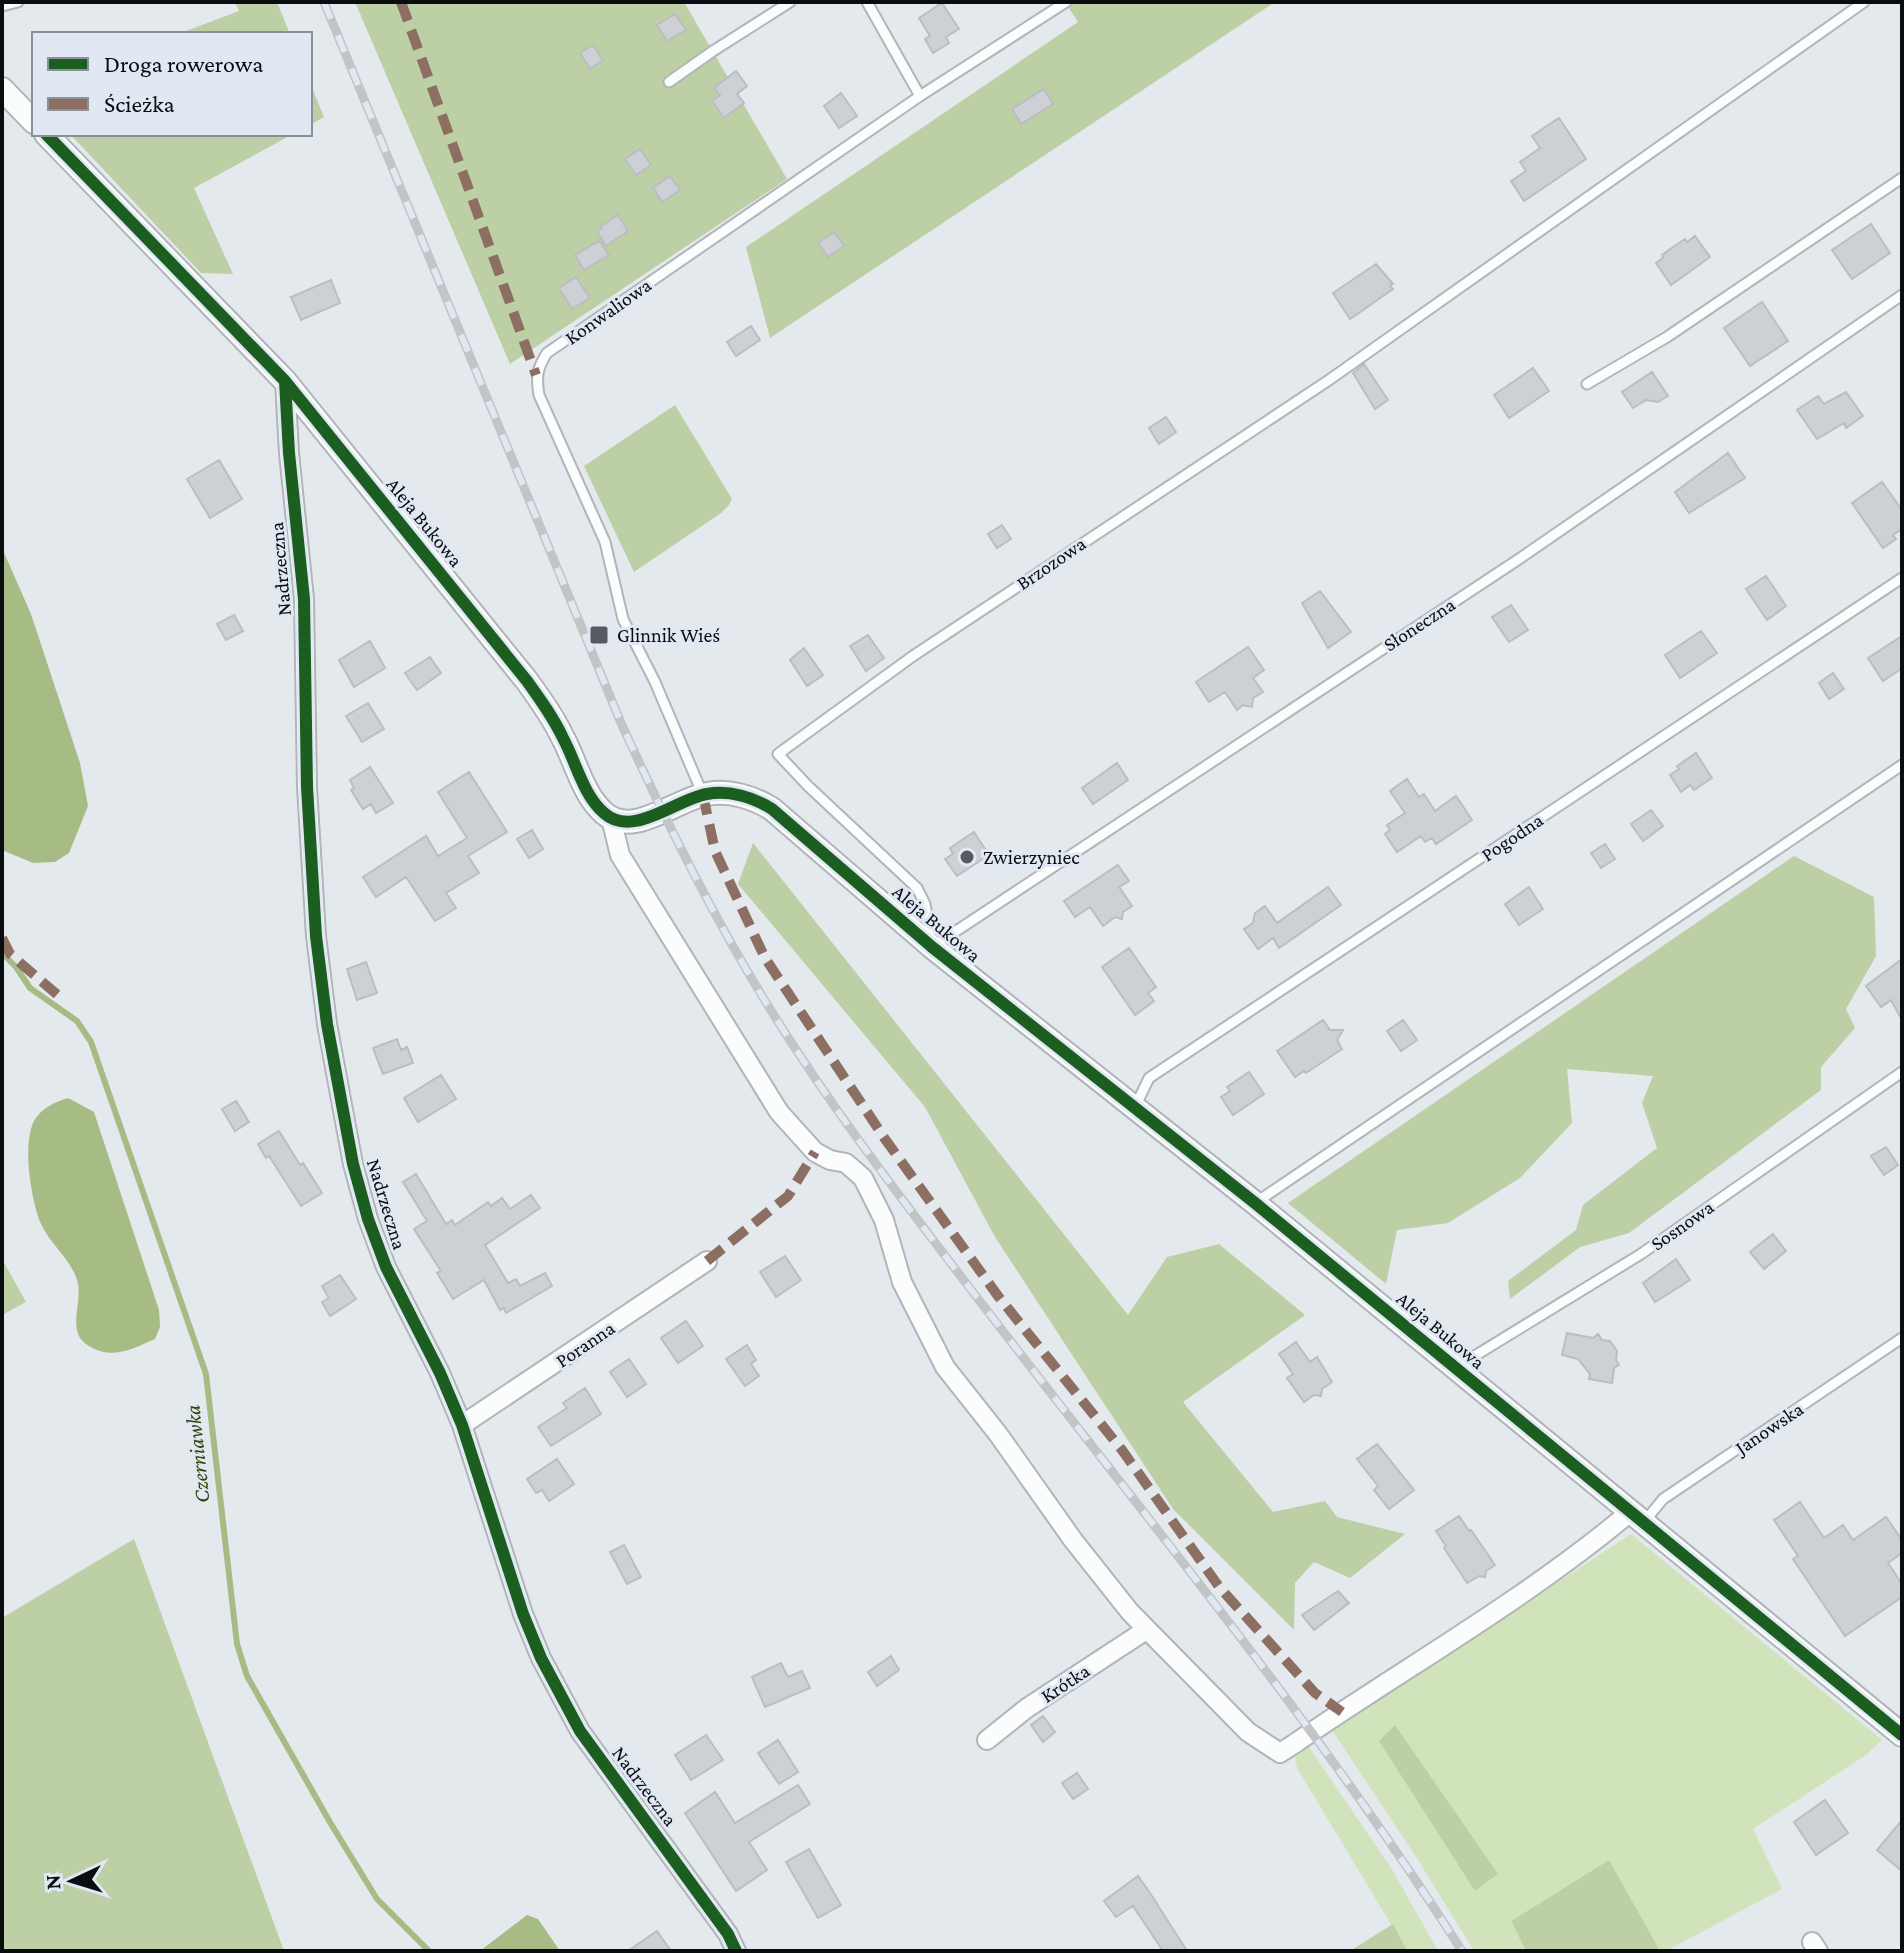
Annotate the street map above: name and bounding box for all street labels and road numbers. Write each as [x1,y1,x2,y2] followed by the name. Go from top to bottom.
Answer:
[561,273,655,349] street label: Konwaliowa
[382,473,468,572] street label: Aleja Bukowa
[265,521,295,617] street label: Nadrzeczna
[1012,532,1090,594] street label: Brzozowa
[1379,593,1459,655] street label: Słoneczna
[1477,808,1548,866] street label: Pogodna
[888,880,985,967] street label: Aleja Bukowa
[363,1156,411,1252] street label: Nadrzeczna
[1646,1195,1718,1255] street label: Sosnowa
[1392,1287,1489,1374] street label: Aleja Bukowa
[551,1316,619,1372] street label: Poranna
[1729,1397,1808,1461] street label: Janowska
[1037,1659,1093,1707] street label: Krótka
[608,1742,682,1830] street label: Nadrzeczna

